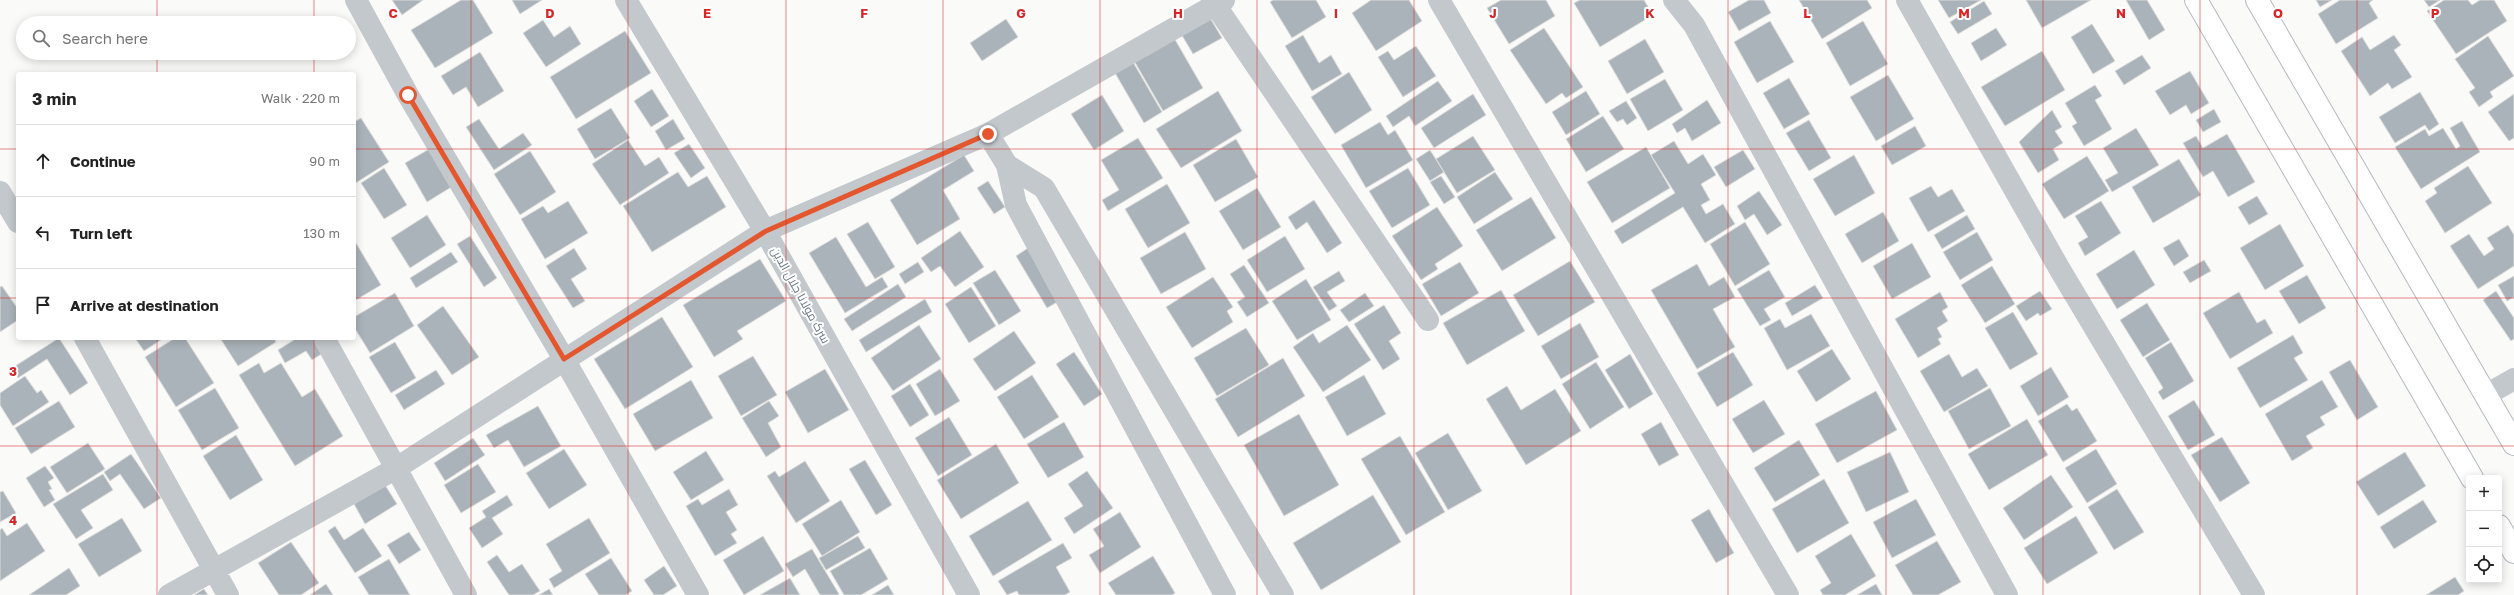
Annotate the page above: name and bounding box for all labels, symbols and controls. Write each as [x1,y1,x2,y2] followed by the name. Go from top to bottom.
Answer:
[388,5,398,21] text: C
[545,5,555,21] text: D
[703,5,711,21] text: E
[860,5,868,21] text: F
[1016,5,1026,21] text: G
[1173,5,1183,21] text: H
[1334,5,1338,21] text: I
[1489,5,1497,21] text: J
[1645,5,1655,21] text: K
[1803,5,1811,21] text: L
[1958,5,1970,21] text: M
[2116,5,2126,21] text: N
[2273,5,2283,21] text: O
[2431,5,2440,21] text: P
[16,16,356,60] search box
[30,27,52,49] icon: search
[62,29,148,47] text: Search here
[399,86,417,104] route start
[32,88,76,109] text: 3 min
[261,90,340,106] text: Walk · 220 m
[979,125,997,143] route end
[32,150,54,172] icon: ahead
[70,152,136,170] text: Continue
[309,153,340,169] text: 90 m
[32,222,54,244] icon: left
[70,224,132,242] text: Turn left
[303,225,340,241] text: 130 m
[768,244,834,346] street label: سرک مولانا جلال الدین
[32,294,54,316] icon: arrive
[70,296,219,314] text: Arrive at destination
[9,363,17,379] text: 3
[2466,475,2502,583] map controls
[2466,475,2502,511] button: +
[2466,511,2502,547] button: −
[9,512,17,528] text: 4
[2466,547,2502,583] button: locate

